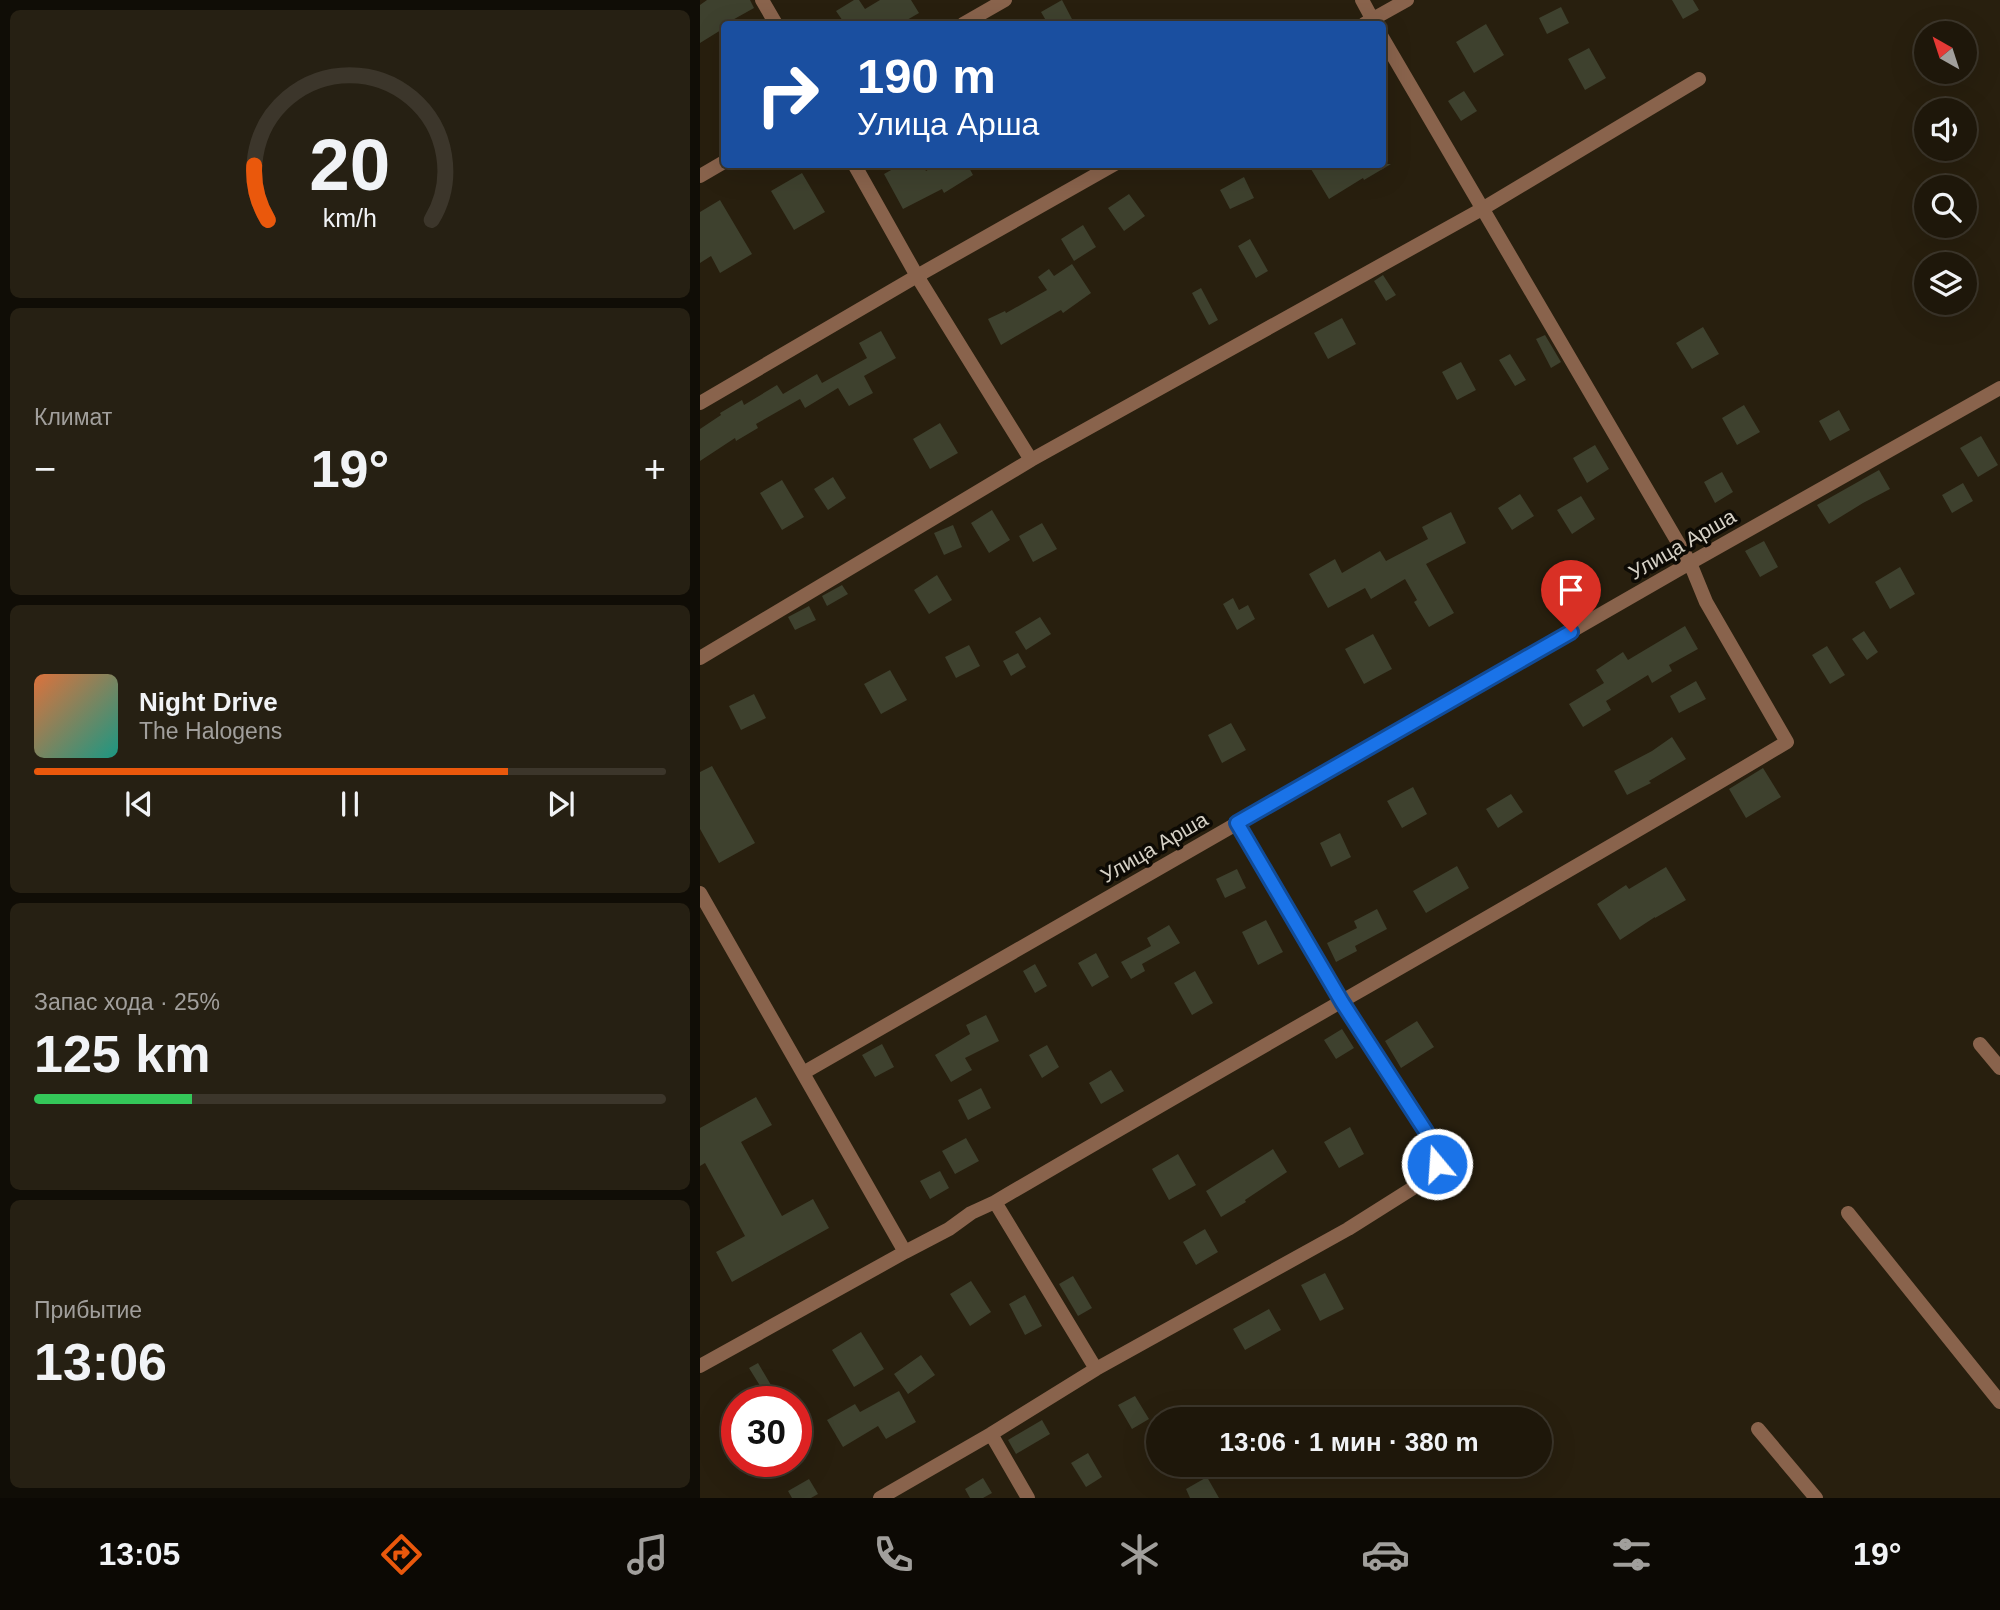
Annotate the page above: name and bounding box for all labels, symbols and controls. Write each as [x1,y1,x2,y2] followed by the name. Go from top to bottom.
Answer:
[1914,21,1978,84] north arrow
[1914,21,1977,315] map controls
[742,49,833,140] icon: right
[857,49,996,103] text: 190 m
[1914,98,1977,161] button: sound
[857,106,1039,142] text: Улица Арша
[310,124,390,205] text: 20
[1914,175,1977,238] button: search
[323,204,377,232] text: km/h
[1914,252,1977,315] button: layers
[34,404,112,430] text: Климат
[311,440,389,498] text: 19°
[34,448,56,490] text: −
[644,448,666,490] text: +
[1624,504,1740,584] street label: Улица Арша
[1541,560,1601,632] pin
[1552,571,1590,609] icon: arrive
[139,687,278,717] text: Night Drive
[139,718,282,744] text: The Halogens
[120,785,158,823] icon: previous
[331,785,369,823] icon: pause
[542,785,580,823] icon: next
[1096,807,1212,887] street label: Улица Арша
[34,989,220,1015] text: Запас хода · 25%
[34,1025,210,1083] text: 125 km
[1400,1127,1474,1201] position arrow
[34,1297,142,1323] text: Прибытие
[34,1333,167,1391] text: 13:06
[721,1386,812,1477] speed limit sign: 30
[1219,1427,1479,1457] text: 13:06 · 1 мин · 380 m
[377,1530,426,1579] icon: directions
[623,1530,672,1579] icon: music
[869,1530,918,1579] icon: phone
[1115,1530,1164,1579] icon: climate
[1361,1530,1410,1579] icon: car
[1607,1530,1656,1579] icon: filters
[98,1536,180,1572] text: 13:05
[1853,1536,1902,1572] text: 19°

